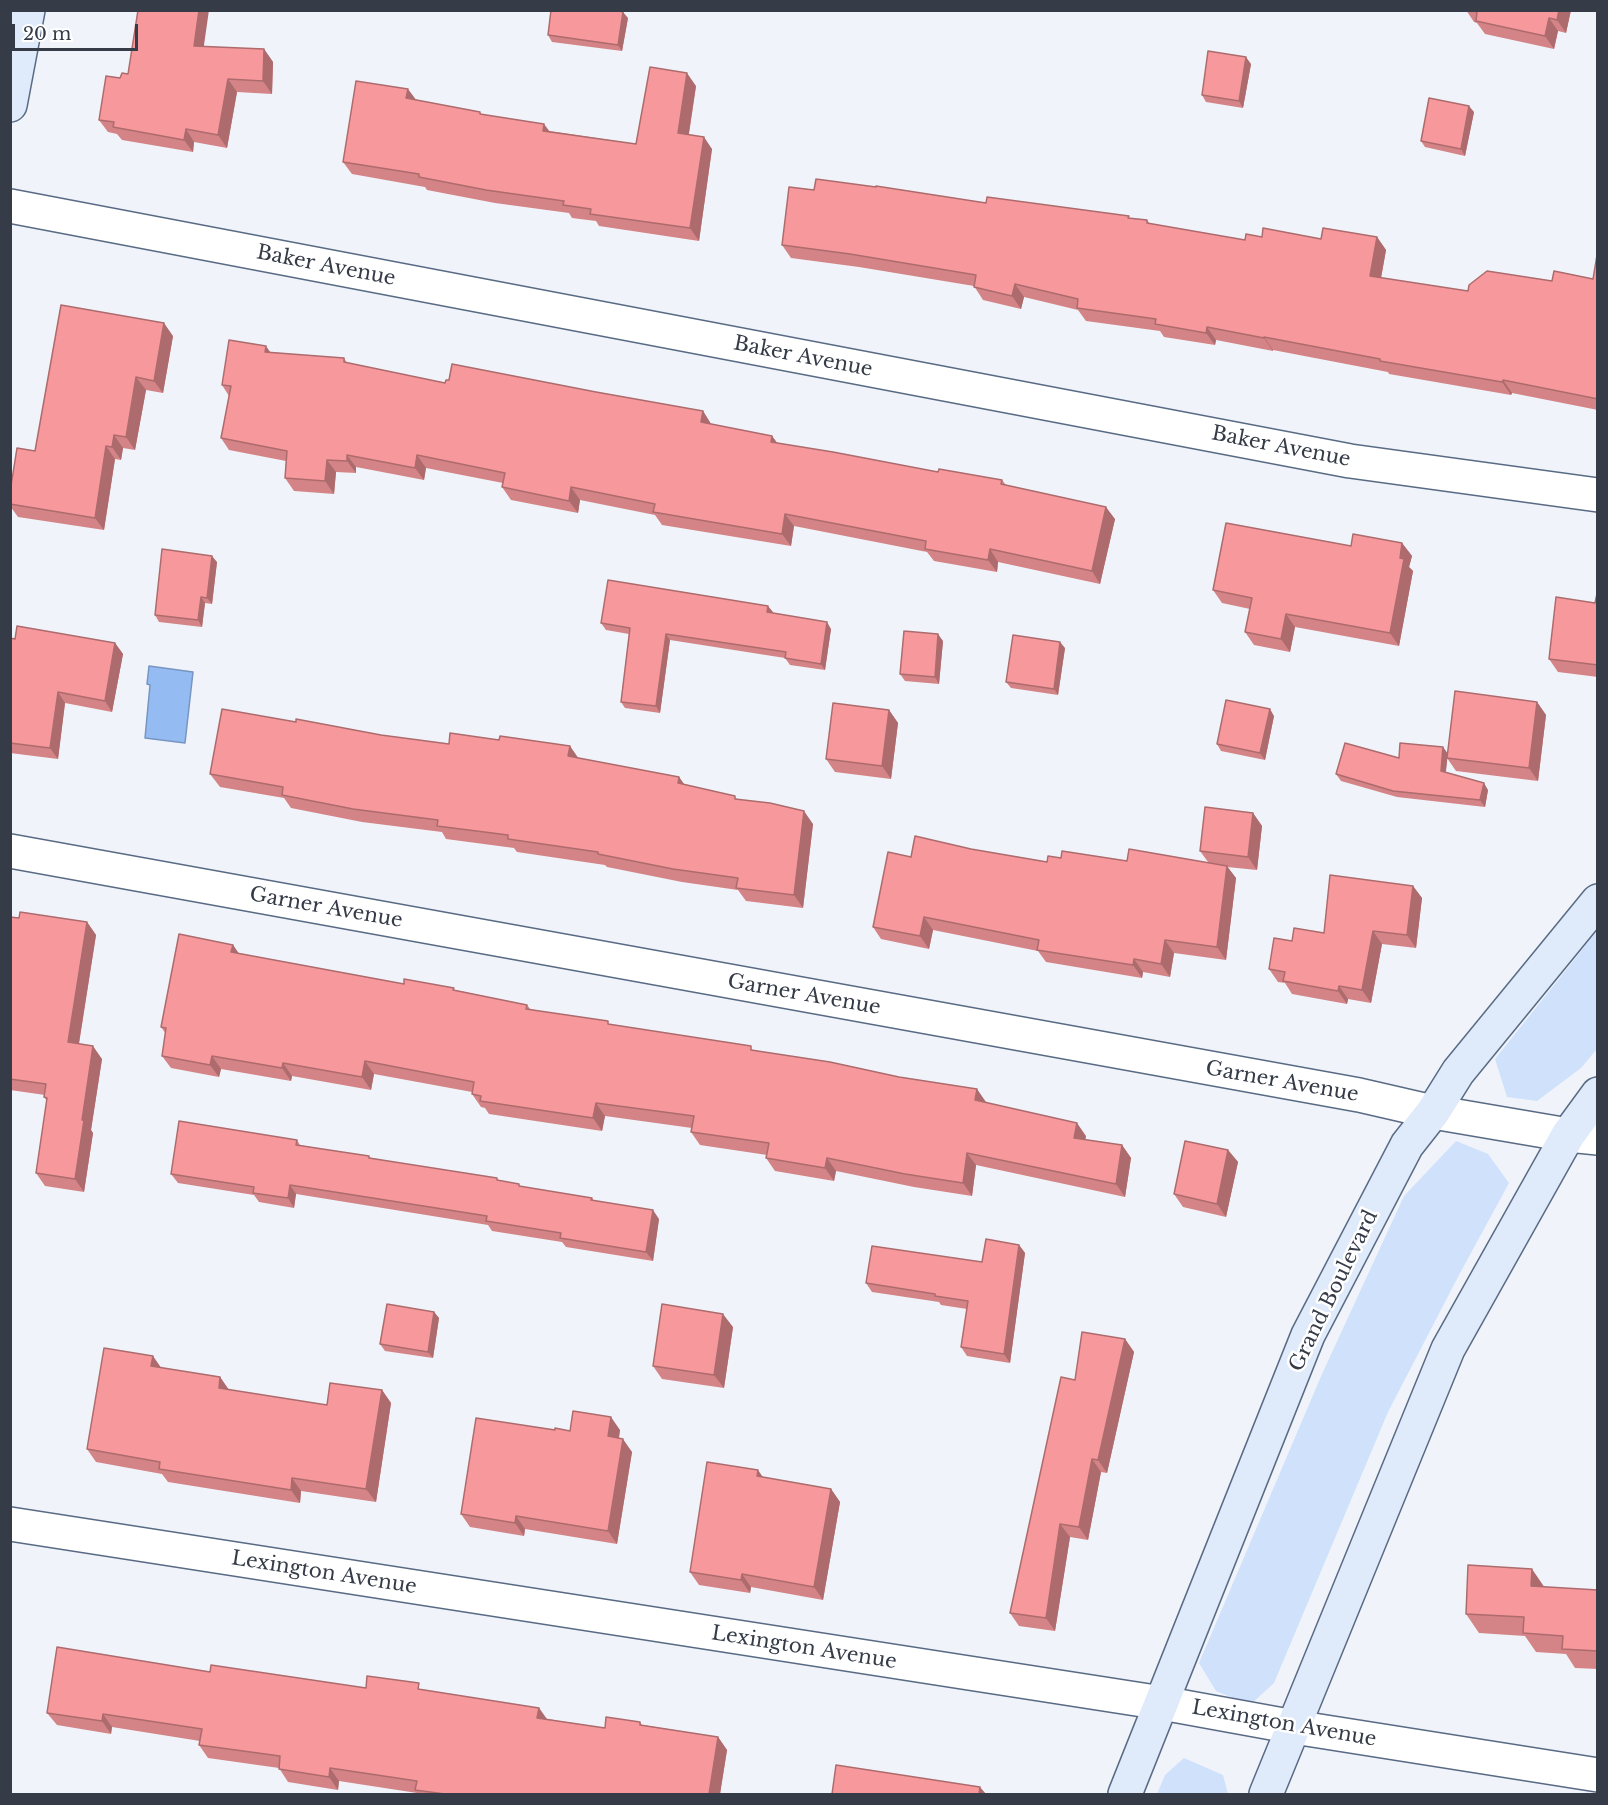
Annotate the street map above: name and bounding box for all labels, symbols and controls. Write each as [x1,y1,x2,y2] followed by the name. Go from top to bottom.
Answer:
[15,12,141,50] scale bar
[23,23,71,45] text: 20 m
[255,241,397,291] street label: Baker Avenue
[732,332,874,382] street label: Baker Avenue
[1210,422,1352,472] street label: Baker Avenue
[248,883,404,933] street label: Garner Avenue
[726,970,882,1020] street label: Garner Avenue
[1204,1057,1360,1107] street label: Garner Avenue
[1285,1206,1383,1376] street label: Grand Boulevard
[230,1547,418,1599] street label: Lexington Avenue
[710,1622,898,1674] street label: Lexington Avenue
[1190,1696,1378,1752] street label: Lexington Avenue

